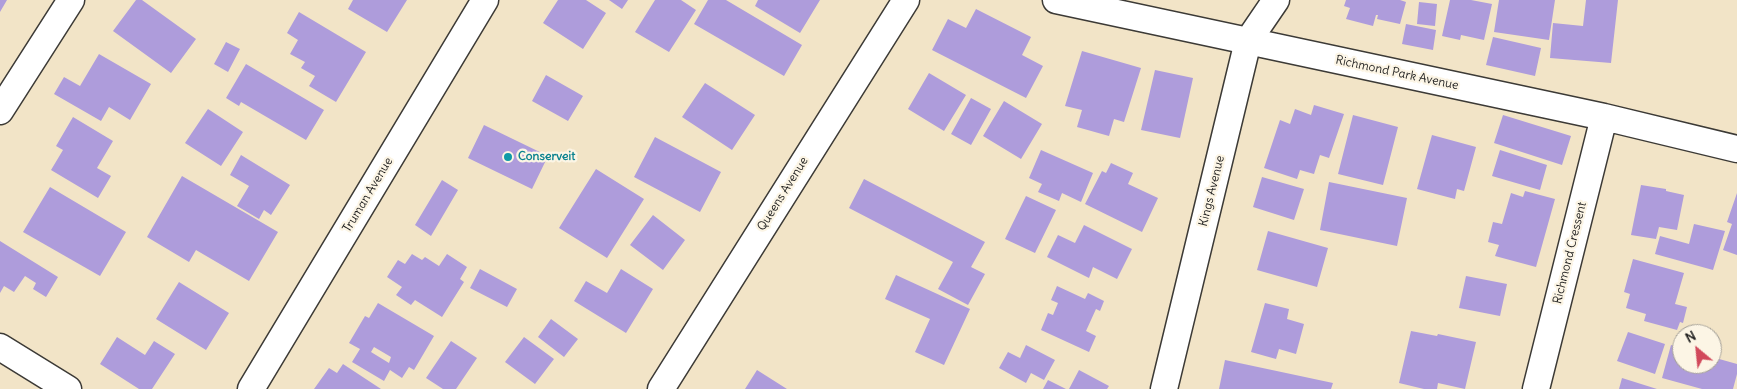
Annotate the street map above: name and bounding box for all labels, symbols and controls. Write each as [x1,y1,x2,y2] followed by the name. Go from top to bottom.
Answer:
[1334,53,1460,93] street label: Richmond Park Avenue
[518,150,575,164] place label: Conserveit
[502,151,514,163] marker: Conserveit
[755,154,811,234] street label: Queens Avenue
[1196,154,1228,228] street label: Kings Avenue
[340,155,396,235] street label: Truman Avenue
[1550,201,1590,305] street label: Richmond Cressent
[1672,324,1722,374] north arrow
[1682,326,1699,347] text: N

